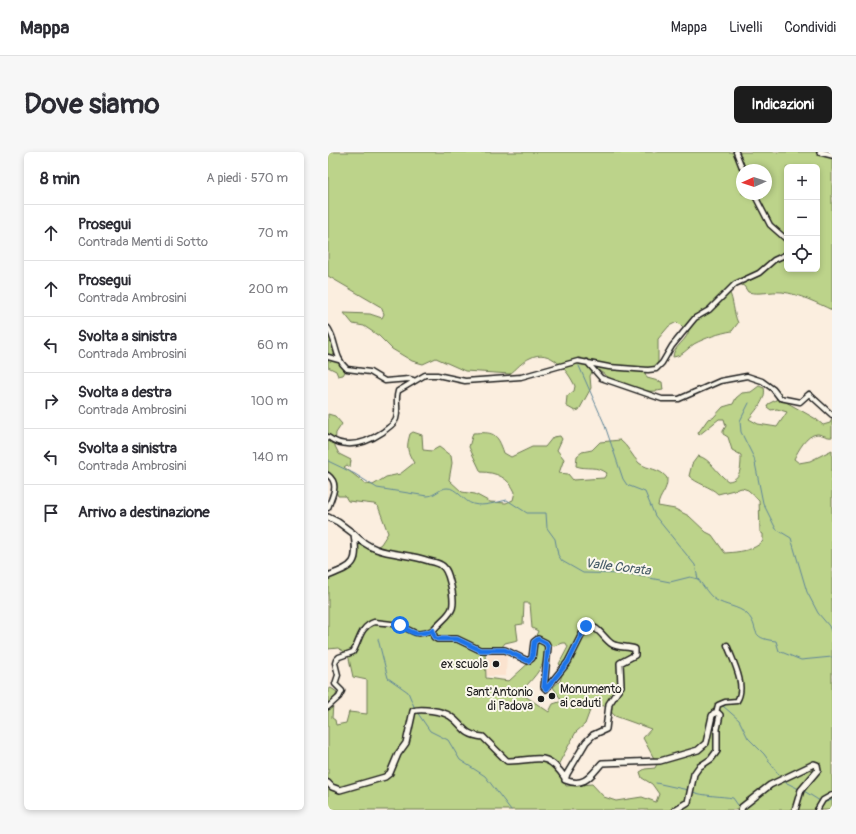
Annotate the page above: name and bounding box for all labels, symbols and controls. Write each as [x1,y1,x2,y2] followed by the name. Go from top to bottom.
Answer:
[20,16,69,40] text: Mappa
[671,19,707,36] text: Mappa
[729,19,762,36] text: Livelli
[784,19,836,36] text: Condividi
[734,86,832,123] button: Indicazioni
[24,87,160,122] text: Dove siamo
[736,164,772,200] north arrow
[784,164,820,272] map controls
[784,164,820,200] button: +
[40,168,80,189] text: 8 min
[206,170,288,186] text: A piedi · 570 m
[784,200,820,236] button: −
[78,215,131,234] text: Prosegui
[40,222,62,244] icon: ahead
[258,225,288,241] text: 70 m
[78,234,208,250] text: Contrada Menti di Sotto
[784,236,820,272] button: locate
[78,271,131,290] text: Prosegui
[40,278,62,300] icon: ahead
[249,281,288,297] text: 200 m
[78,290,186,306] text: Contrada Ambrosini
[78,327,177,346] text: Svolta a sinistra
[40,334,62,356] icon: left
[257,337,288,353] text: 60 m
[78,346,186,362] text: Contrada Ambrosini
[78,383,172,402] text: Svolta a destra
[40,390,62,412] icon: right
[251,393,288,409] text: 100 m
[78,402,186,418] text: Contrada Ambrosini
[78,439,177,458] text: Svolta a sinistra
[40,446,62,468] icon: left
[252,449,288,465] text: 140 m
[78,458,186,474] text: Contrada Ambrosini
[40,502,62,524] icon: arrive
[78,503,210,522] text: Arrivo a destinazione
[584,555,652,579] water label: Valle Corata
[391,616,409,634] route start
[577,617,595,635] route end
[441,657,488,672] place label: ex scuola
[491,659,501,669] marker: ex scuola
[560,682,622,711] place label: Monumento ai caduti
[466,685,534,714] place label: Sant'Antonio di Padova
[547,691,557,701] marker: Monumento ai caduti
[536,694,546,704] marker: Sant'Antonio di Padova

